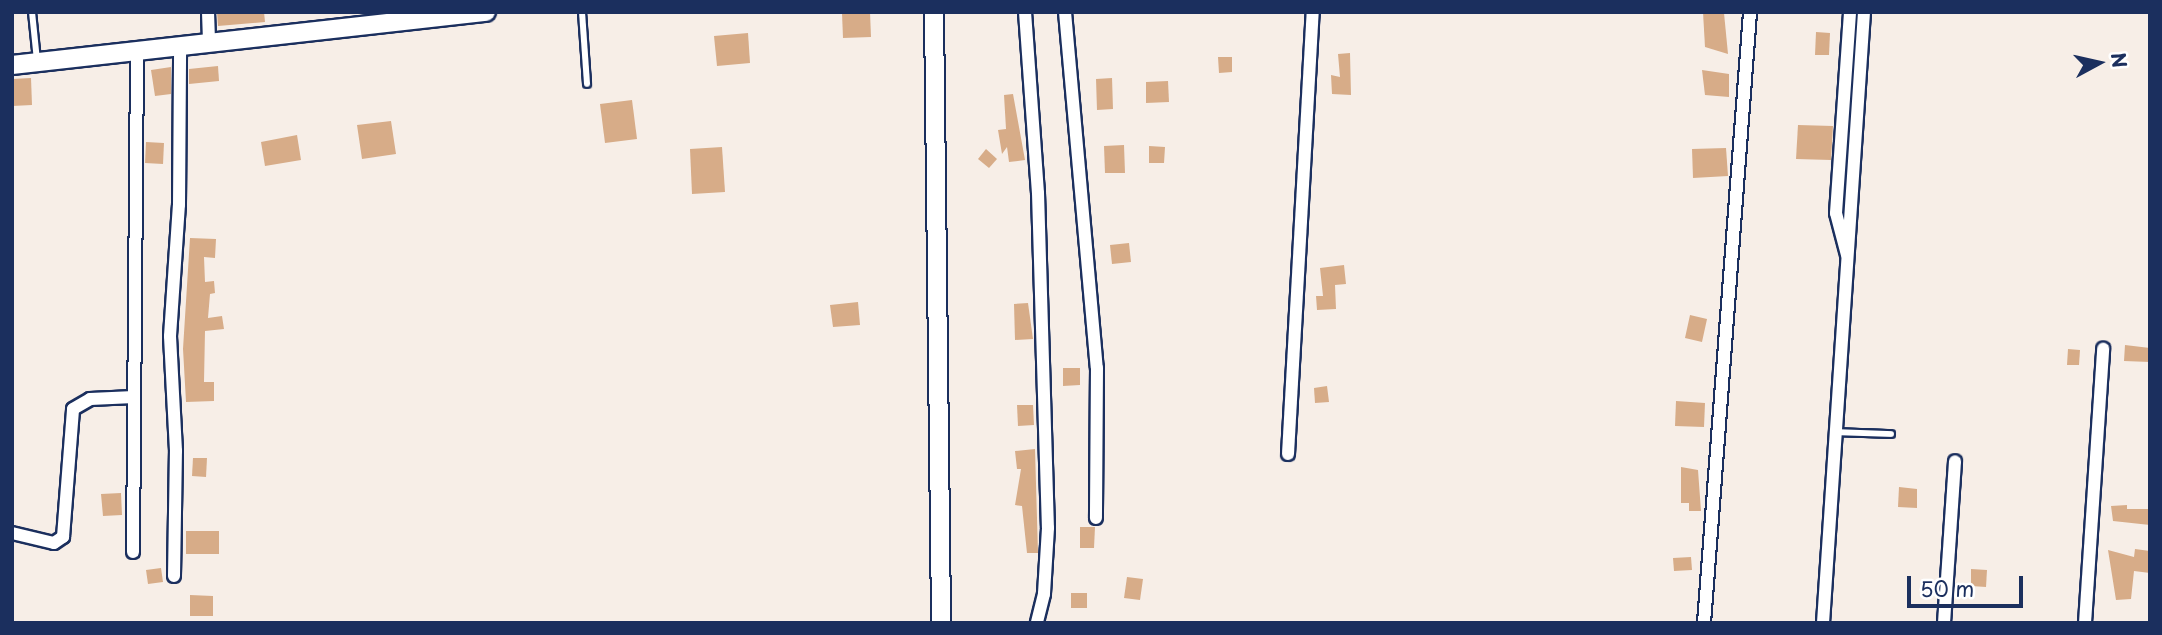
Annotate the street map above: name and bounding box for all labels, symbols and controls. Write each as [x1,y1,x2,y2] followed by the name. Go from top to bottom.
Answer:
[2064,28,2134,98] north arrow
[2105,51,2135,69] text: N
[1910,562,2025,606] scale bar
[1920,572,1974,604] text: 50 m

